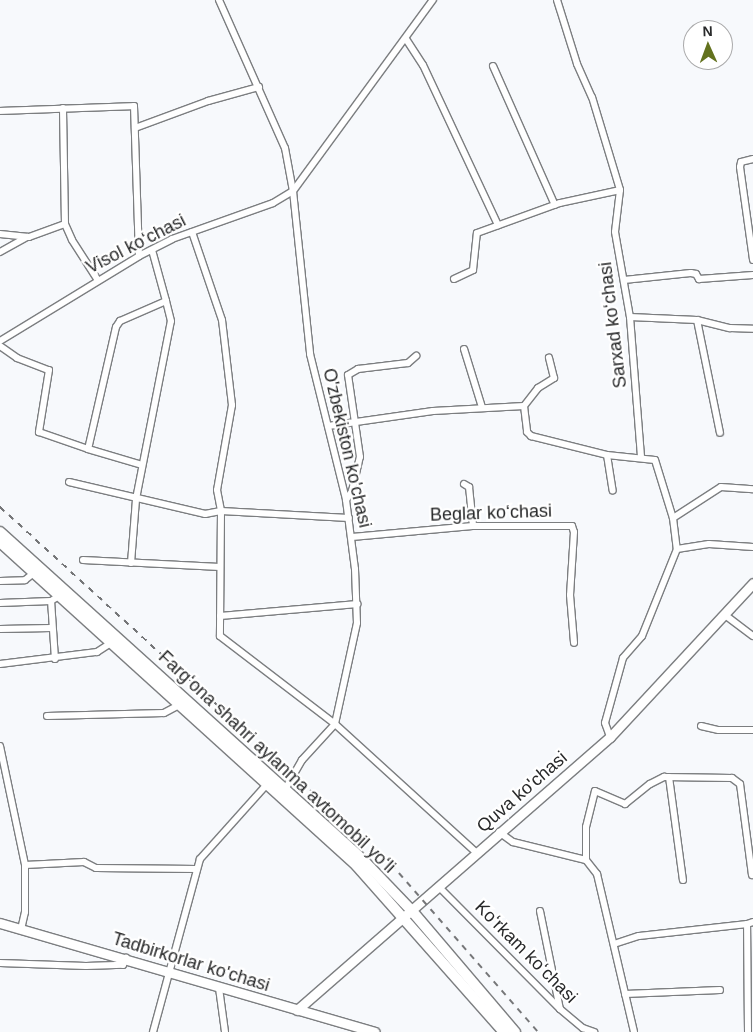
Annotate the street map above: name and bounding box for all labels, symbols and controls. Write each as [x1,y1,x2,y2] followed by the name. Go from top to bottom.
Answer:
[683,20,733,70] north arrow
[702,23,713,39] text: N
[83,210,189,278] street label: Visol koʻchasi
[595,261,631,389] street label: Sarxad koʻchasi
[318,366,376,530] street label: O'zbekiston ko'chasi
[430,500,552,526] street label: Beglar koʻchasi
[154,646,400,878] street label: Fargʻona shahri aylanma avtomobil yoʻli
[472,747,572,837] street label: Quva ko'chasi
[470,896,582,1008] street label: Koʻrkam koʻchasi
[110,928,272,996] street label: Tadbirkorlar ko'chasi

